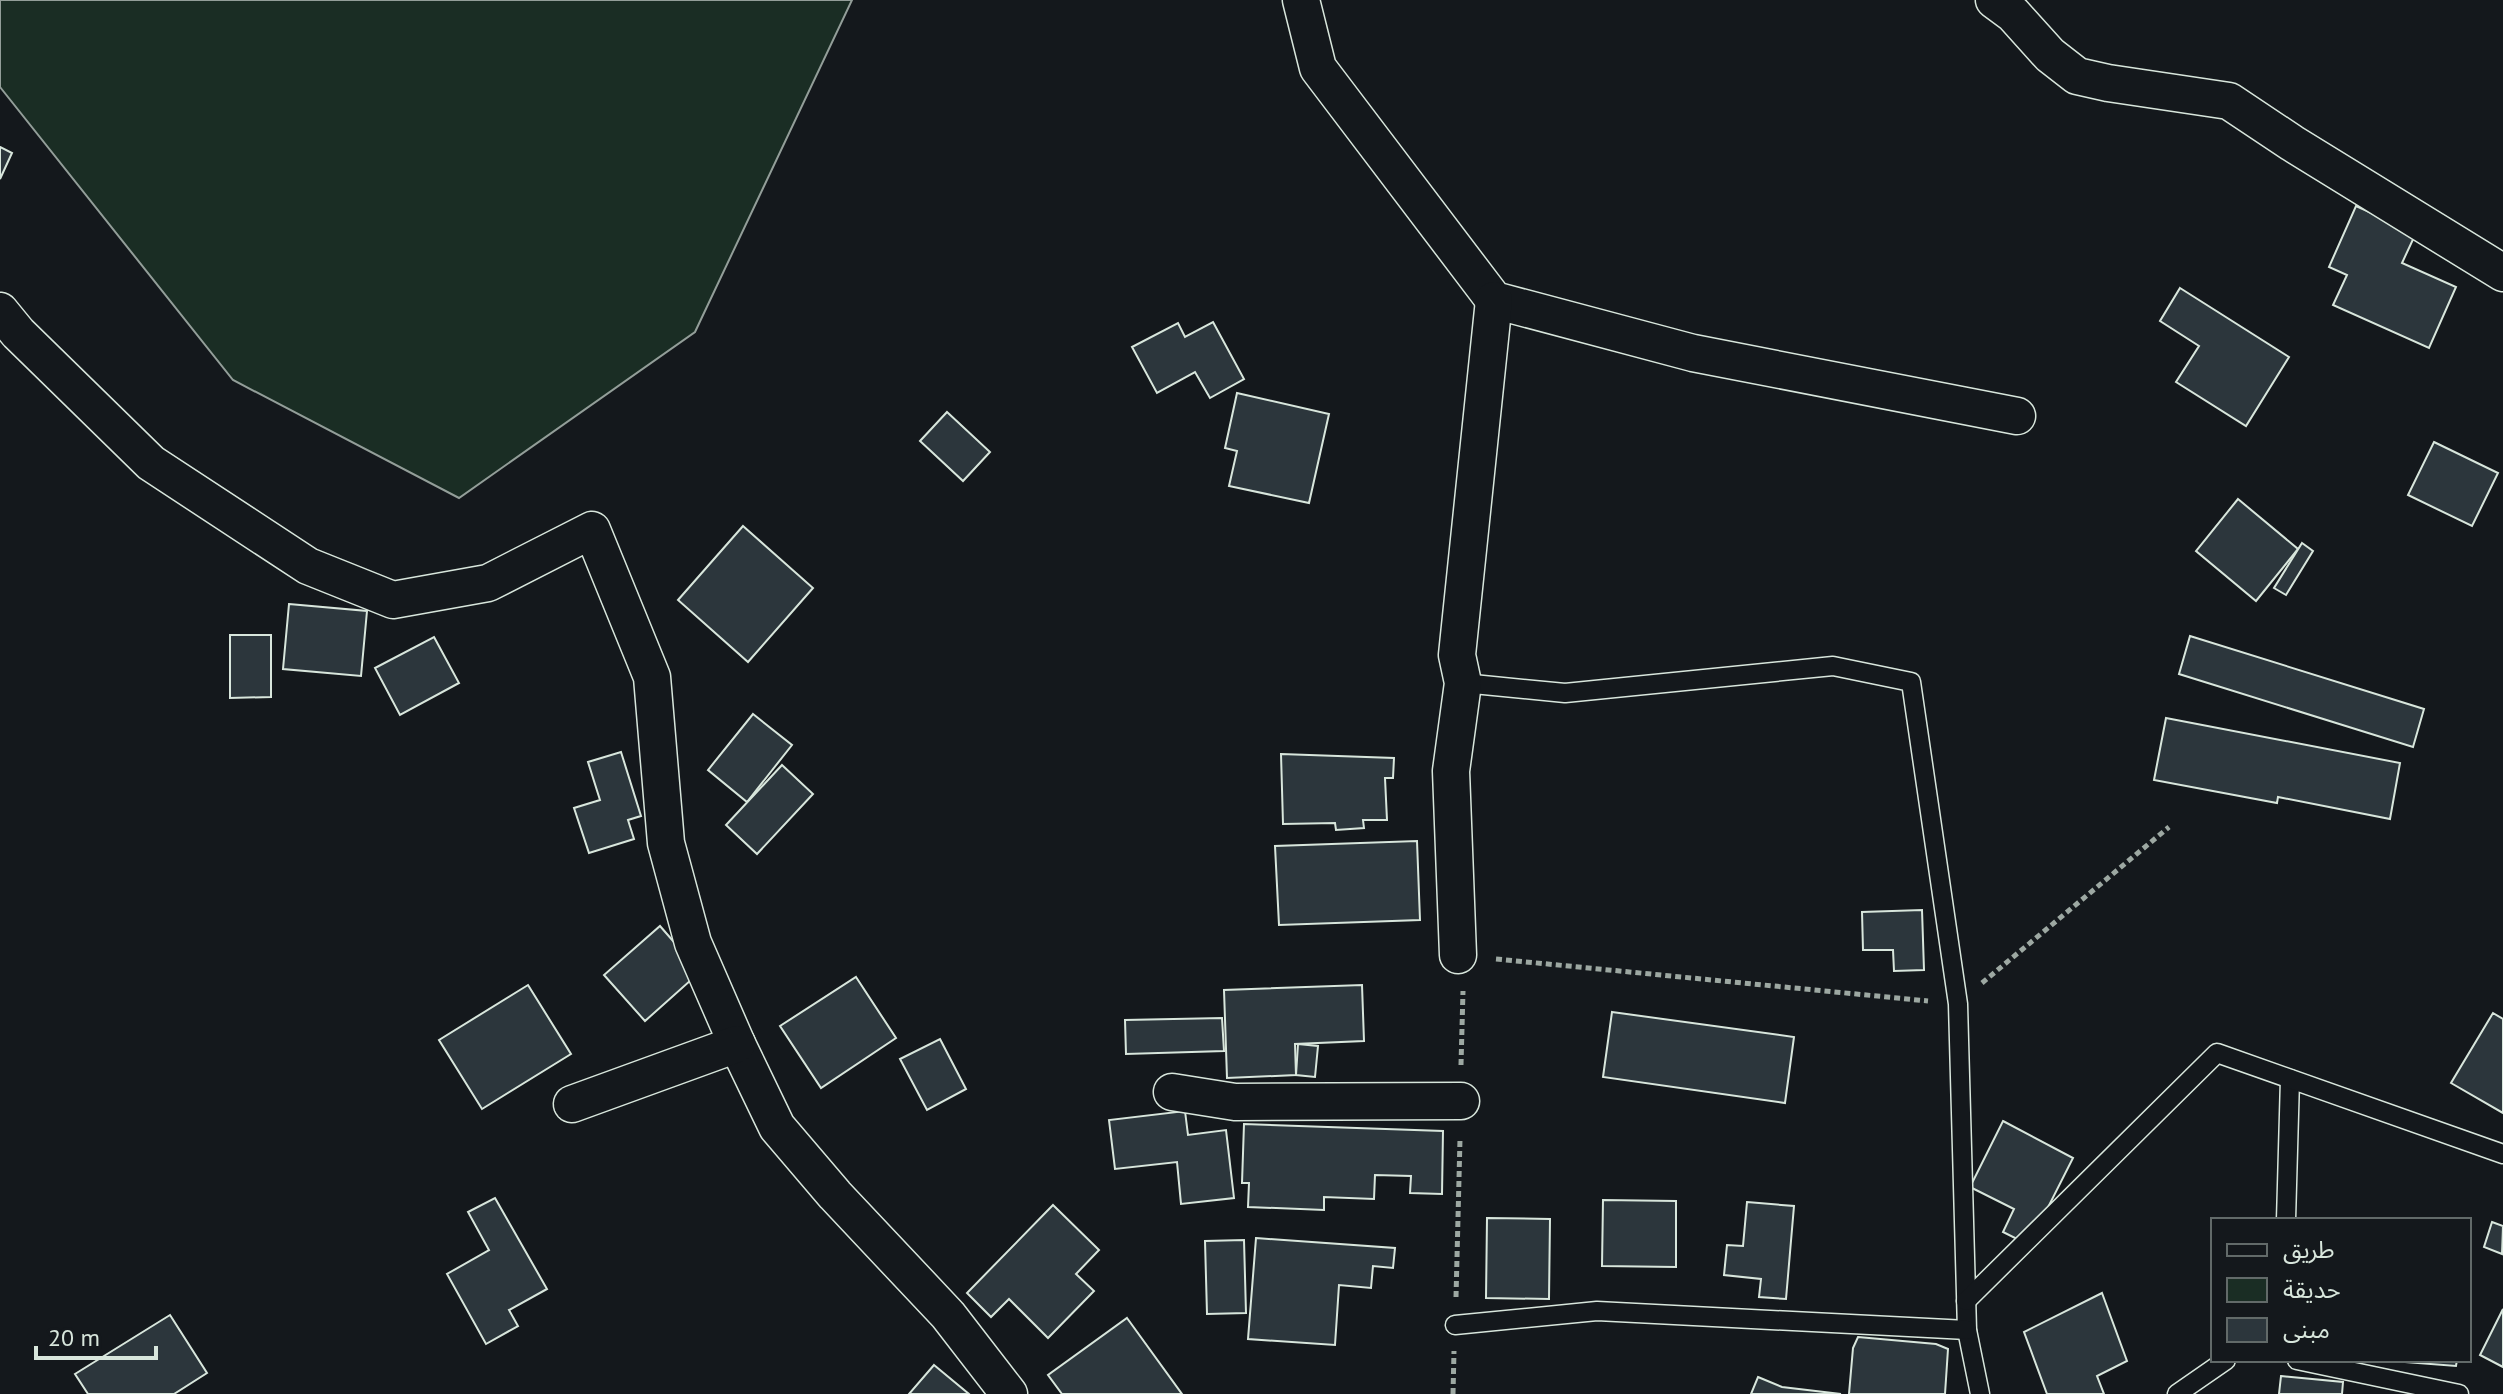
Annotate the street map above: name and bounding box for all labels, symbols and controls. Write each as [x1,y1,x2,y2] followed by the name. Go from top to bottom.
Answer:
[2211,1218,2471,1362] legend
[2283,1234,2335,1265] text: طريق
[2283,1274,2341,1305] text: حديقة
[36,1310,156,1360] scale bar
[2283,1314,2330,1345] text: مبنى
[48,1322,100,1353] text: 20 m

